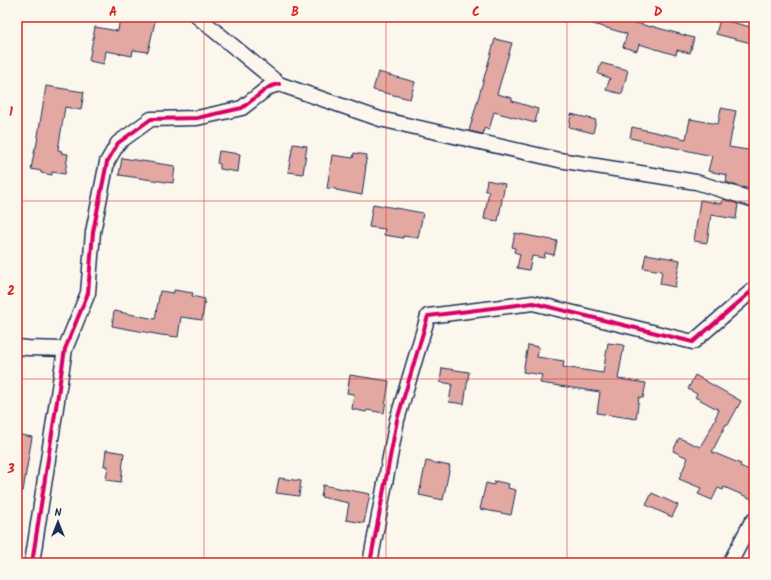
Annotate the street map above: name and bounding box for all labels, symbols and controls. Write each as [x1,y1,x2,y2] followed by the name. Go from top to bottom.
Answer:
[109,2,117,23] text: A
[291,2,299,23] text: B
[472,2,480,23] text: C
[654,2,663,23] text: D
[9,102,13,123] text: 1
[7,281,15,302] text: 2
[6,459,15,480] text: 3
[38,502,78,542] north arrow
[55,504,62,522] text: N

